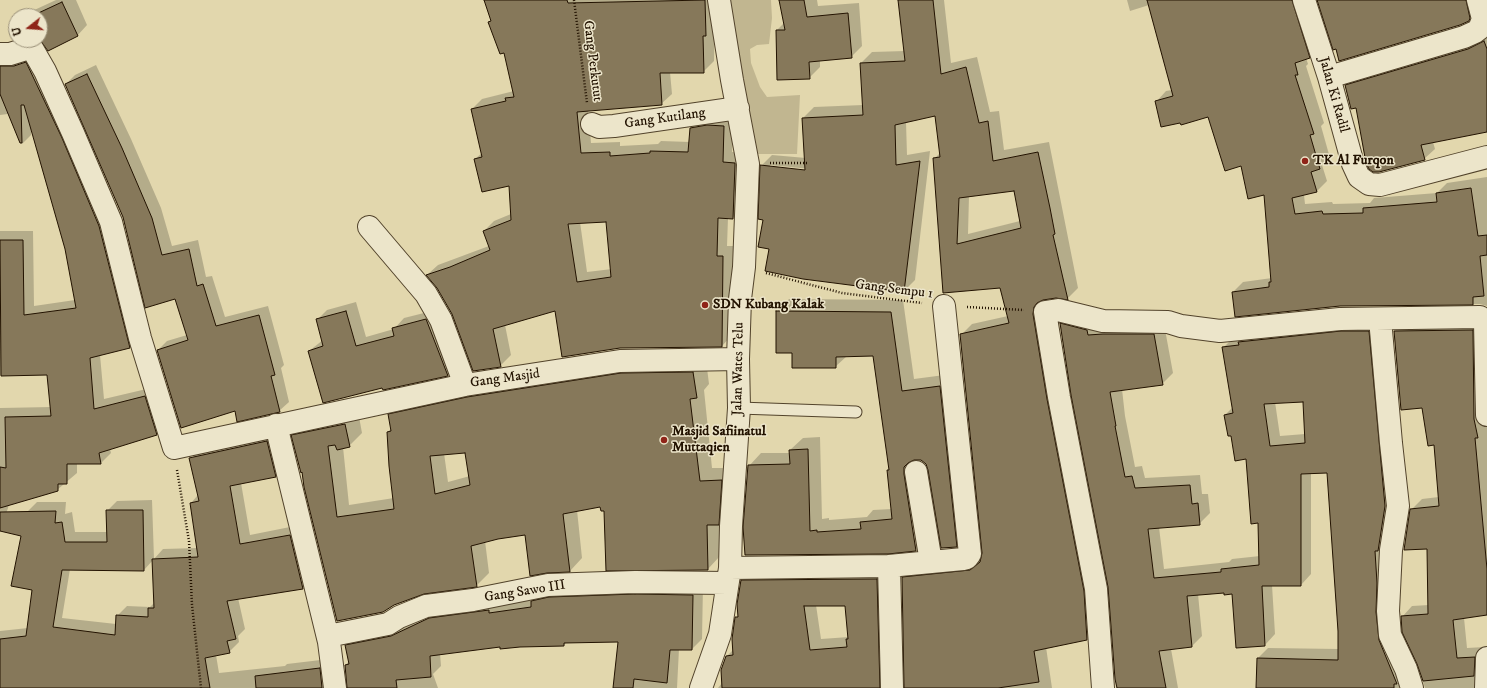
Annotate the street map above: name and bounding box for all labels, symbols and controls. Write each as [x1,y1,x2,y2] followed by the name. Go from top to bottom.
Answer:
[8,8,48,48] north arrow
[579,20,605,102] street label: Gang Perkutut
[10,25,25,37] text: U
[1314,55,1352,135] street label: Jalan Ki Radil
[623,105,707,133] street label: Gang Kutilang
[1313,153,1394,169] place label: TK Al Furqon
[1300,156,1310,166] marker: TK Al Furqon
[854,277,934,303] street label: Gang Sempu 1
[713,297,824,313] place label: SDN Kubang Kalak
[700,300,710,310] marker: SDN Kubang Kalak
[730,322,748,416] street label: Jalan Wates Telu
[469,366,541,392] street label: Gang Masjid
[672,424,766,456] place label: Masjid Safiinatul Muttaqien
[659,435,669,445] marker: Masjid Safiinatul Muttaqien
[483,577,567,607] street label: Gang Sawo III

